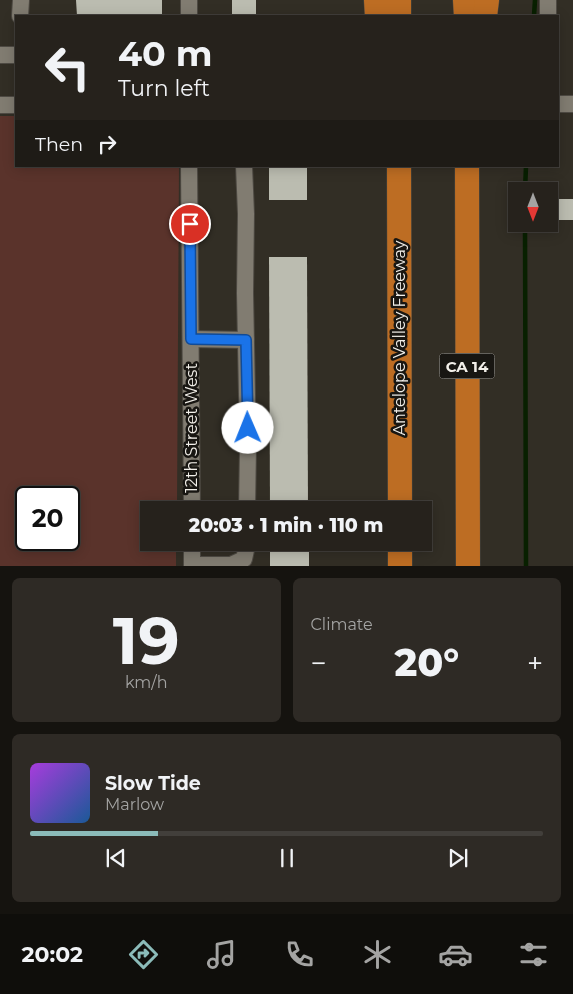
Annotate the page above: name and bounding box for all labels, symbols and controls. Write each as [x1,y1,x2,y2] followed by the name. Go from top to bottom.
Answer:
[118,32,213,75] text: 40 m
[35,35,100,100] icon: left
[118,75,210,102] text: Turn left
[93,130,121,158] icon: right
[35,133,83,156] text: Then
[508,182,558,232] north arrow
[508,182,558,232] map controls
[169,203,211,245] pin
[176,210,204,238] icon: arrive
[390,240,409,435] street label: Antelope Valley Freeway
[440,354,494,378] road number: CA 14
[182,363,201,493] street label: 12th Street West
[221,401,273,453] position arrow
[15,486,80,551] speed limit sign: 20
[189,514,383,537] text: 20:03 · 1 min · 110 m
[113,601,180,680] text: 19
[311,615,373,634] text: Climate
[394,639,459,686] text: 20°
[311,646,327,680] text: −
[527,646,543,680] text: +
[125,673,168,692] text: km/h
[105,772,201,795] text: Slow Tide
[105,795,164,814] text: Marlow
[102,844,130,872] icon: previous
[273,844,301,872] icon: pause
[444,844,472,872] icon: next
[126,937,161,972] icon: directions
[204,937,239,972] icon: music
[282,937,317,972] icon: phone
[360,937,395,972] icon: climate
[438,937,473,972] icon: car
[516,937,551,972] icon: filters
[22,941,83,968] text: 20:02

